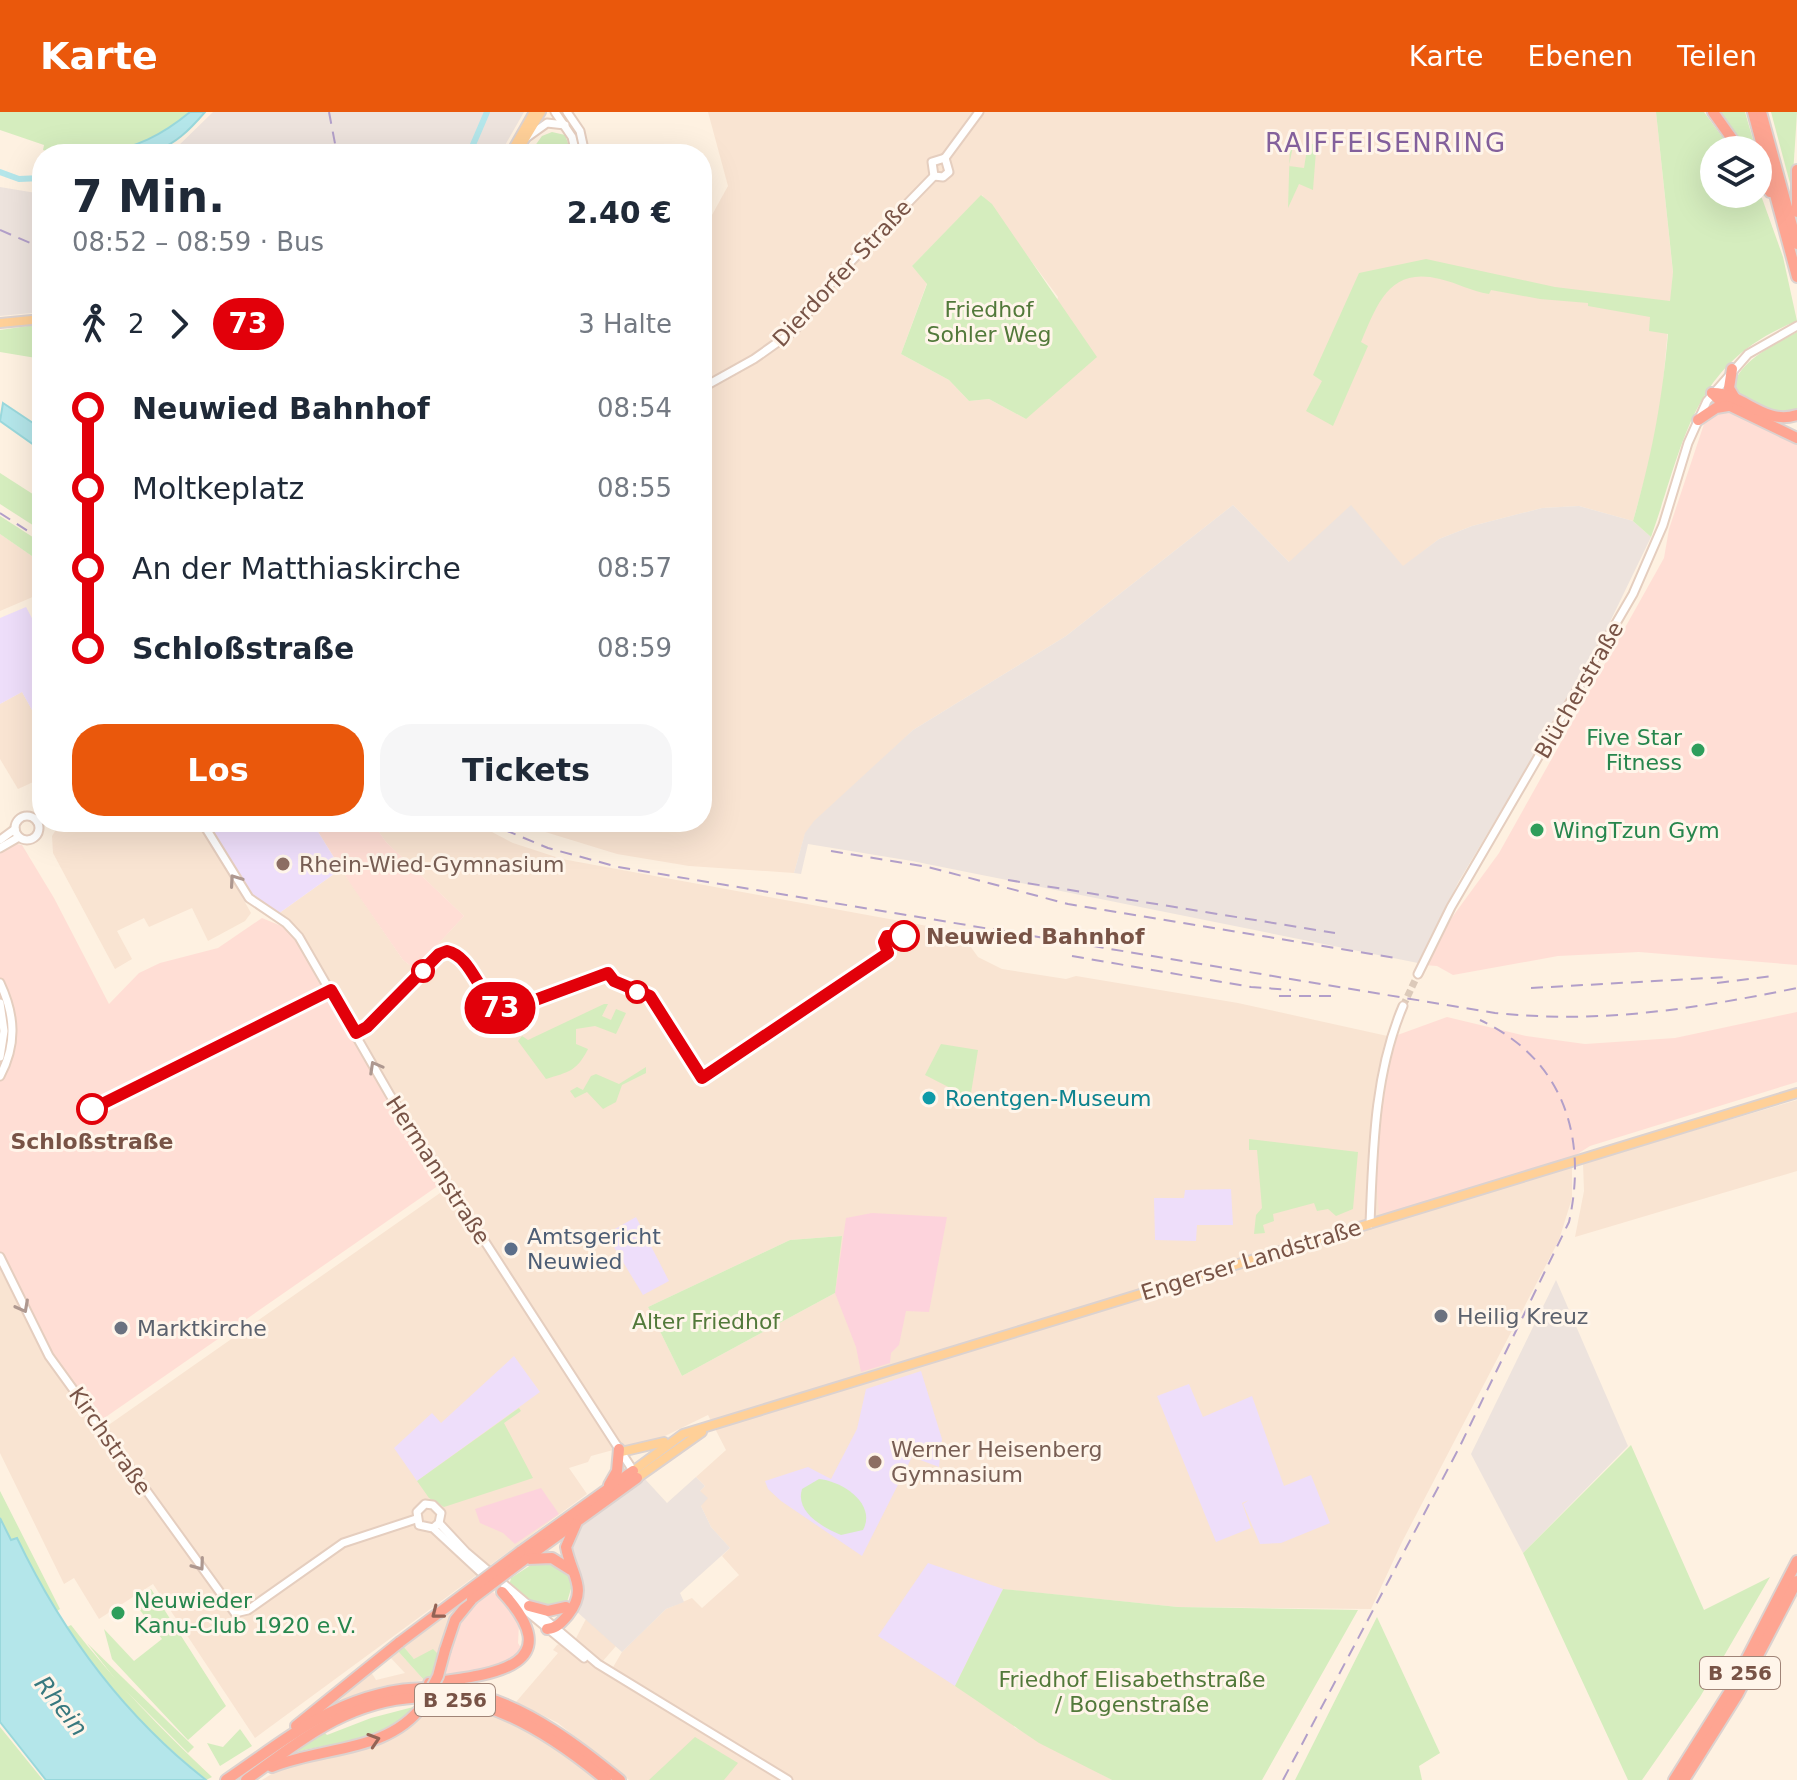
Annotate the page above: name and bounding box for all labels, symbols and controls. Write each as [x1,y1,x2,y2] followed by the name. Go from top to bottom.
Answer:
[40,34,158,78] text: Karte
[1409,40,1483,73] text: Karte
[1527,40,1633,73] text: Ebenen
[1677,40,1757,73] text: Teilen
[1265,128,1507,158] district label: RAIFFEISENRING
[1700,136,1772,208] map controls
[1700,136,1772,208] button: layers
[72,171,225,222] text: 7 Min.
[768,194,916,352] street label: Dierdorfer Straße
[567,195,672,230] text: 2.40 €
[72,227,324,257] text: 08:52 – 08:59 · Bus
[926,297,1052,347] park label: Friedhof Sohler Weg
[72,302,116,346] icon: walk
[157,302,201,346] icon: forward
[229,307,268,340] text: 73
[128,309,145,339] text: 2
[578,309,672,339] text: 3 Halte
[132,391,430,426] text: Neuwied Bahnhof
[597,393,672,423] text: 08:54
[132,471,304,506] text: Moltkeplatz
[597,473,672,503] text: 08:55
[132,551,461,586] text: An der Matthiaskirche
[597,553,672,583] text: 08:57
[1530,617,1628,763] street label: Blücherstraße
[132,631,354,666] text: Schloßstraße
[597,633,672,663] text: 08:59
[72,724,364,816] button: Los
[380,724,672,816] button: Tickets
[1586,725,1683,775] place label: Five Star Fitness
[1689,741,1707,759] marker: Five Star Fitness
[1553,818,1720,843] place label: WingTzun Gym
[1528,821,1546,839] marker: WingTzun Gym
[299,852,564,877] place label: Rhein-Wied-Gymnasium
[274,855,292,873] marker: Rhein-Wied-Gymnasium
[230,874,245,888] one-way arrow
[889,921,919,951] marker: Neuwied Bahnhof
[926,924,1145,949] place label: Neuwied Bahnhof
[412,960,434,982] unlabelled marker
[626,981,648,1003] unlabelled marker
[464,982,536,1034] line badge: 73
[481,991,519,1024] text: 73
[369,1061,385,1076] one-way arrow
[945,1086,1152,1111] place label: Roentgen-Museum
[920,1089,938,1107] marker: Roentgen-Museum
[381,1091,495,1249] street label: Hermannstraße
[77,1094,107,1124] marker: Schloßstraße
[10,1129,174,1154] place label: Schloßstraße
[1138,1215,1364,1305] street label: Engerser Landstraße
[527,1224,661,1274] place label: Amtsgericht Neuwied
[502,1240,520,1258] marker: Amtsgericht Neuwied
[14,1299,29,1314] one-way arrow
[1457,1304,1588,1329] place label: Heilig Kreuz
[1432,1307,1450,1325] marker: Heilig Kreuz
[632,1309,781,1334] park label: Alter Friedhof
[137,1316,267,1341] place label: Marktkirche
[112,1319,130,1337] marker: Marktkirche
[64,1383,156,1499] street label: Kirchstraße
[891,1437,1102,1487] place label: Werner Heisenberg Gymnasium
[866,1453,884,1471] marker: Werner Heisenberg Gymnasium
[190,1557,204,1571] one-way arrow
[134,1588,356,1638] place label: Neuwieder Kanu-Club 1920 e.V.
[432,1603,446,1618] one-way arrow
[109,1604,127,1622] marker: Neuwieder Kanu-Club 1920 e.V.
[1700,1657,1780,1689] road number: B 256
[999,1667,1266,1717] park label: Friedhof Elisabethstraße / Bogenstraße
[29,1670,93,1742] water label: Rhein
[415,1684,495,1716] road number: B 256
[366,1734,380,1750] one-way arrow

